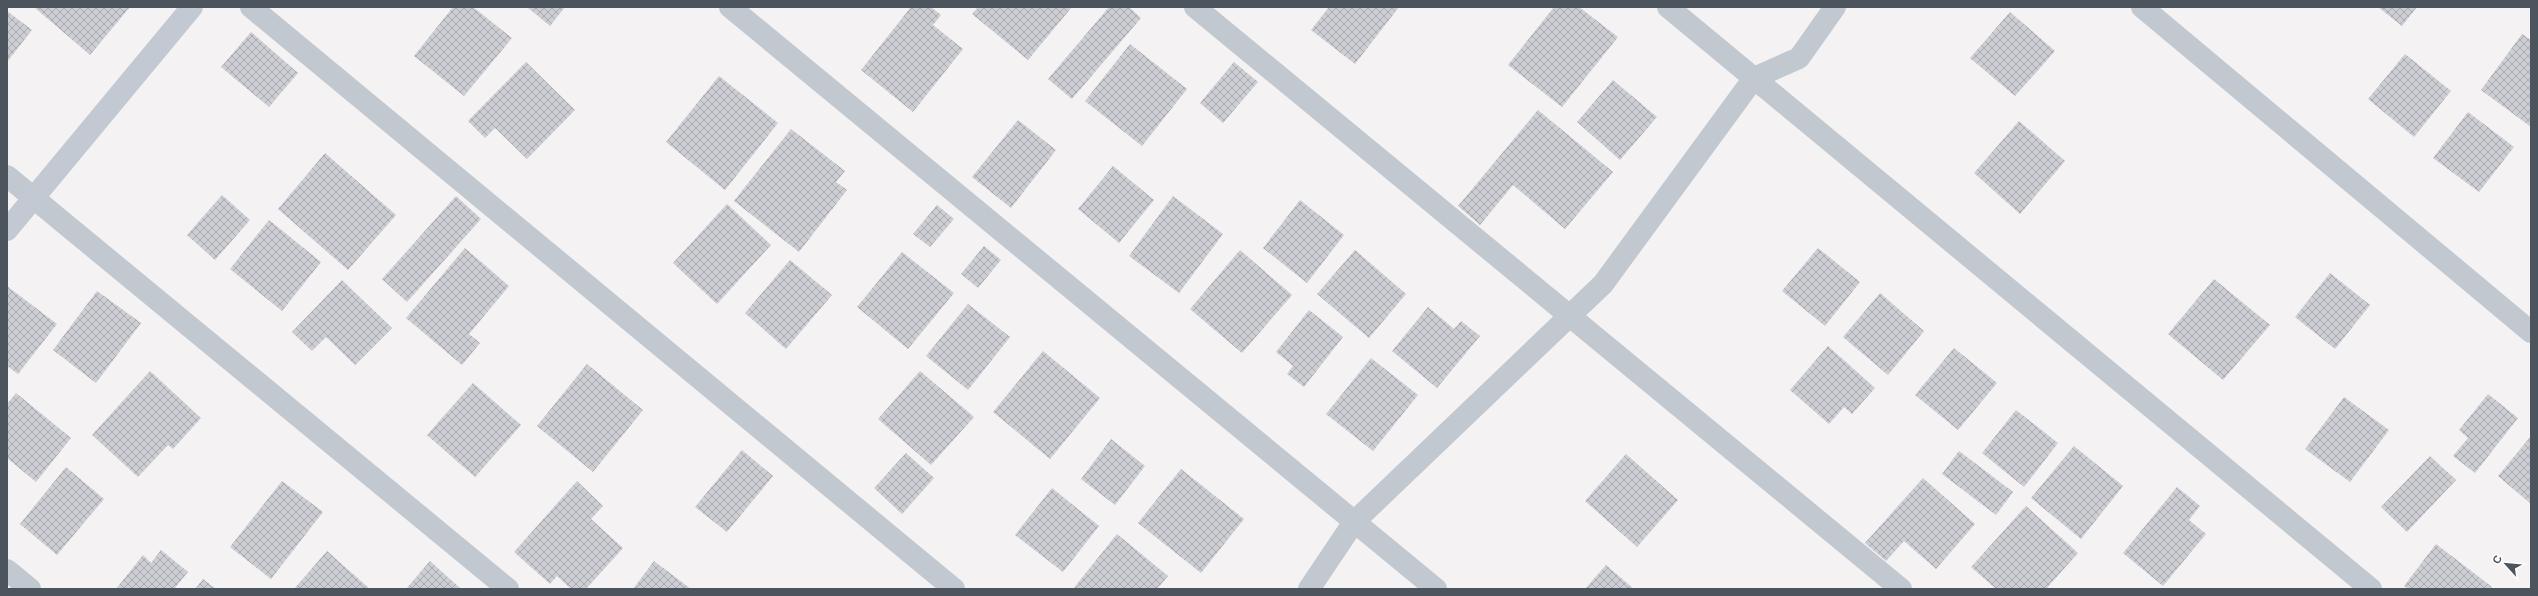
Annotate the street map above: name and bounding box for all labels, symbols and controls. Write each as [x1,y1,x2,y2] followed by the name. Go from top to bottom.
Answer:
[2486,544,2526,584] north arrow
[2490,553,2504,566] text: С

